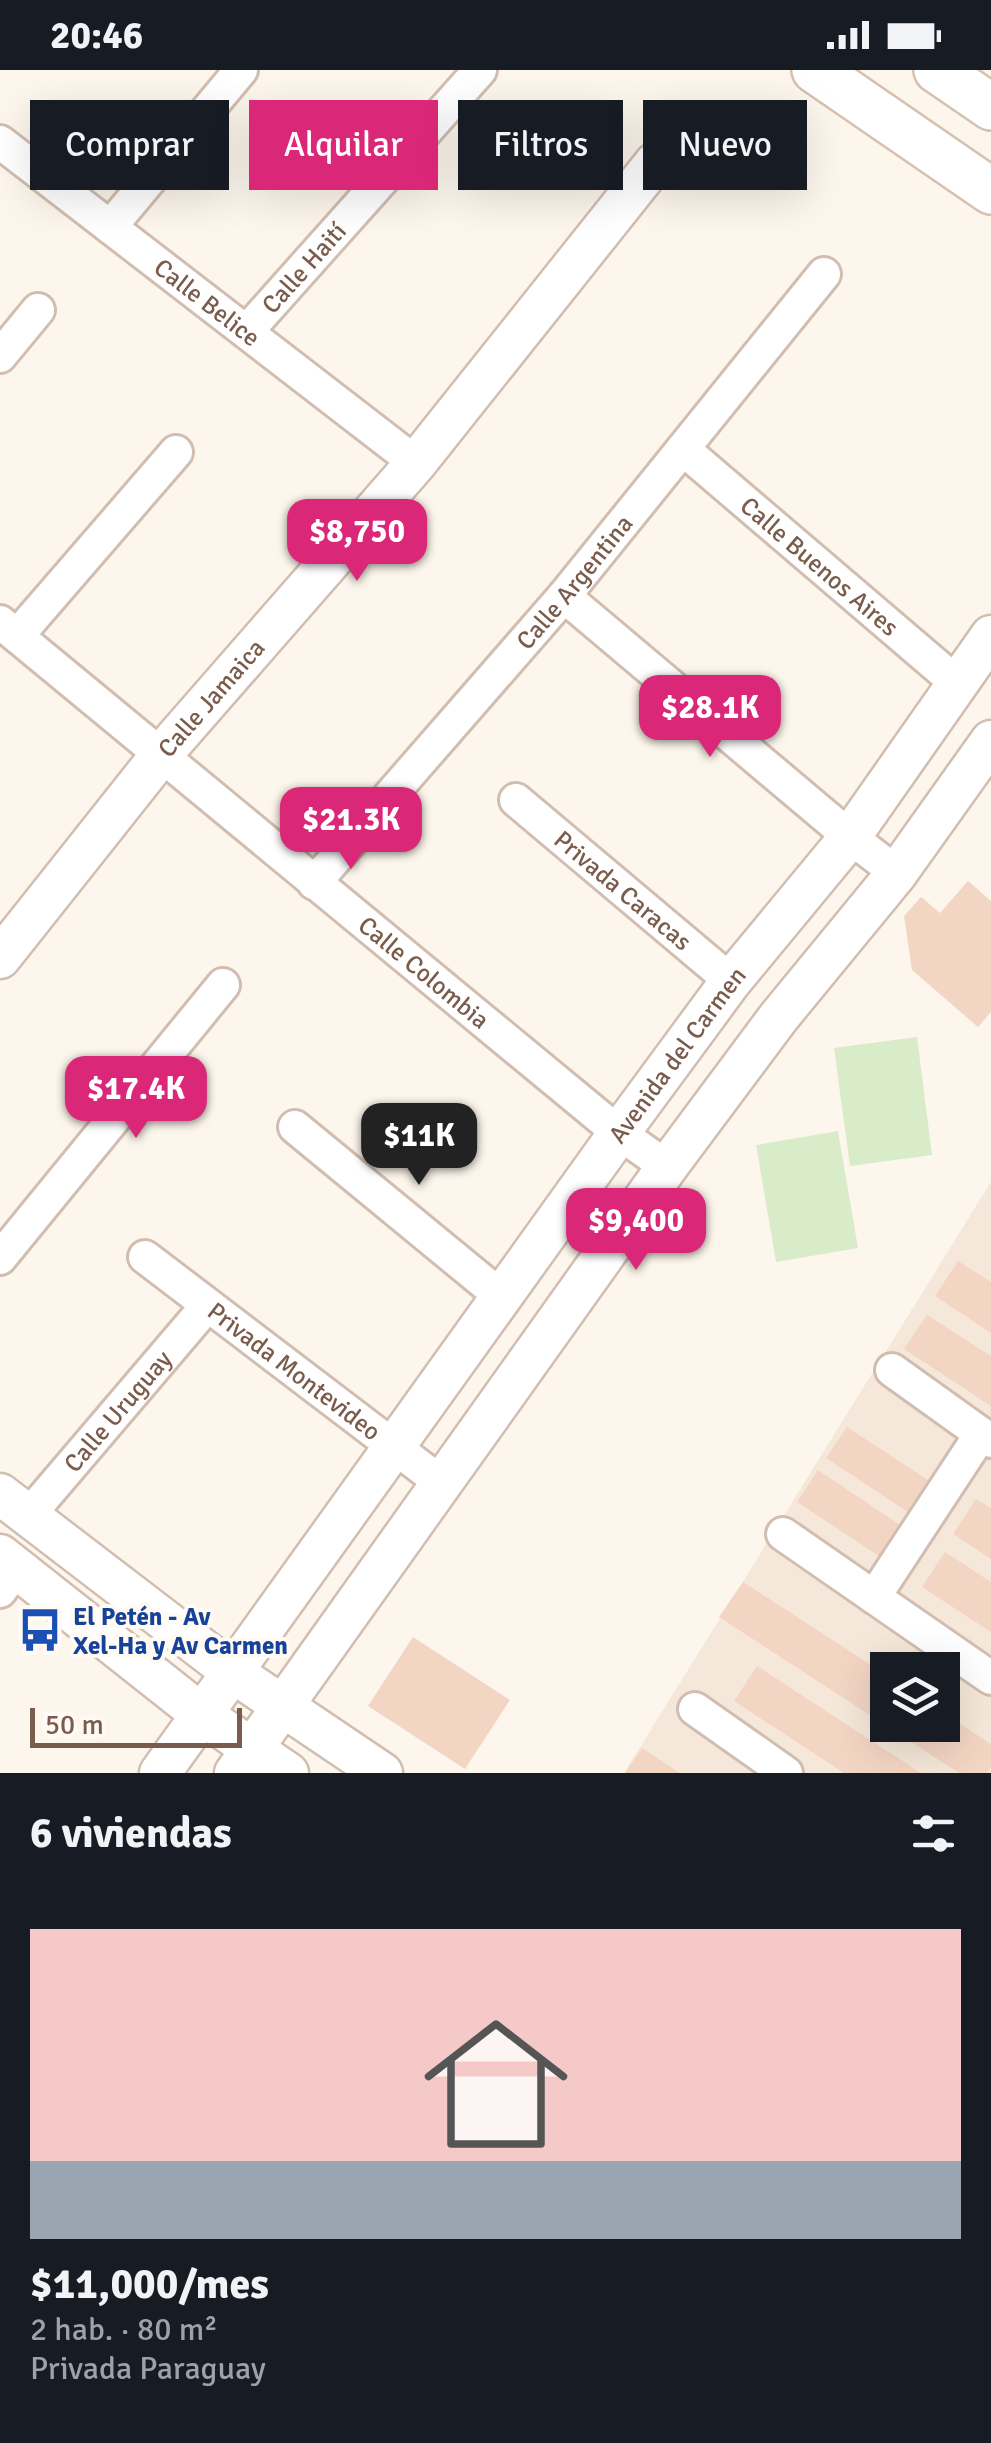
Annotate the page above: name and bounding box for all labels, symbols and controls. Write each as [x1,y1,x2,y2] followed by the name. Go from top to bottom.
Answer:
[50,12,143,59] text: 20:46
[30,100,229,190] chip: Comprar
[249,100,438,190] chip: Alquilar
[458,100,623,190] chip: Filtros
[643,100,807,190] chip: Nuevo
[255,215,353,320] street label: Calle Haití
[148,251,267,353] street label: Calle Belice
[734,490,905,642] street label: Calle Buenos Aires
[276,499,438,584] pin: $8,750
[509,508,639,655] street label: Calle Argentina
[309,512,405,551] text: $8,750
[151,632,271,763] street label: Calle Jamaica
[629,675,791,760] pin: $28.1K
[661,688,759,727] text: $28.1K
[270,787,432,872] pin: $21.3K
[302,800,400,839] text: $21.3K
[548,824,698,957] street label: Privada Caracas
[352,909,496,1035] street label: Calle Colombia
[601,960,752,1149] street label: Avenida del Carmen
[55,1056,217,1141] pin: $17.4K
[87,1069,185,1108] text: $17.4K
[360,1103,478,1188] pin: $11K
[383,1116,455,1155] text: $11K
[555,1188,717,1273] pin: $9,400
[588,1201,684,1240] text: $9,400
[202,1295,387,1447] street label: Privada Montevideo
[57,1343,178,1478] street label: Calle Uruguay
[73,1601,288,1661] place label: El Petén - Av Xel-Ha y Av Carmen
[16,1606,64,1654] bus stop icon: El Petén - Av Xel-Ha y Av Carmen
[870,1652,960,1742] map controls
[870,1652,960,1742] button: layers
[30,1703,242,1748] scale bar
[45,1708,104,1742] text: 50 m
[906,1806,961,1861] icon: filters
[30,1808,232,1859] text: 6 viviendas
[406,1994,586,2174] icon: home
[30,2259,269,2310] text: $11,000/mes
[30,2310,218,2349] text: 2 hab. · 80 m²
[30,2349,266,2388] text: Privada Paraguay

